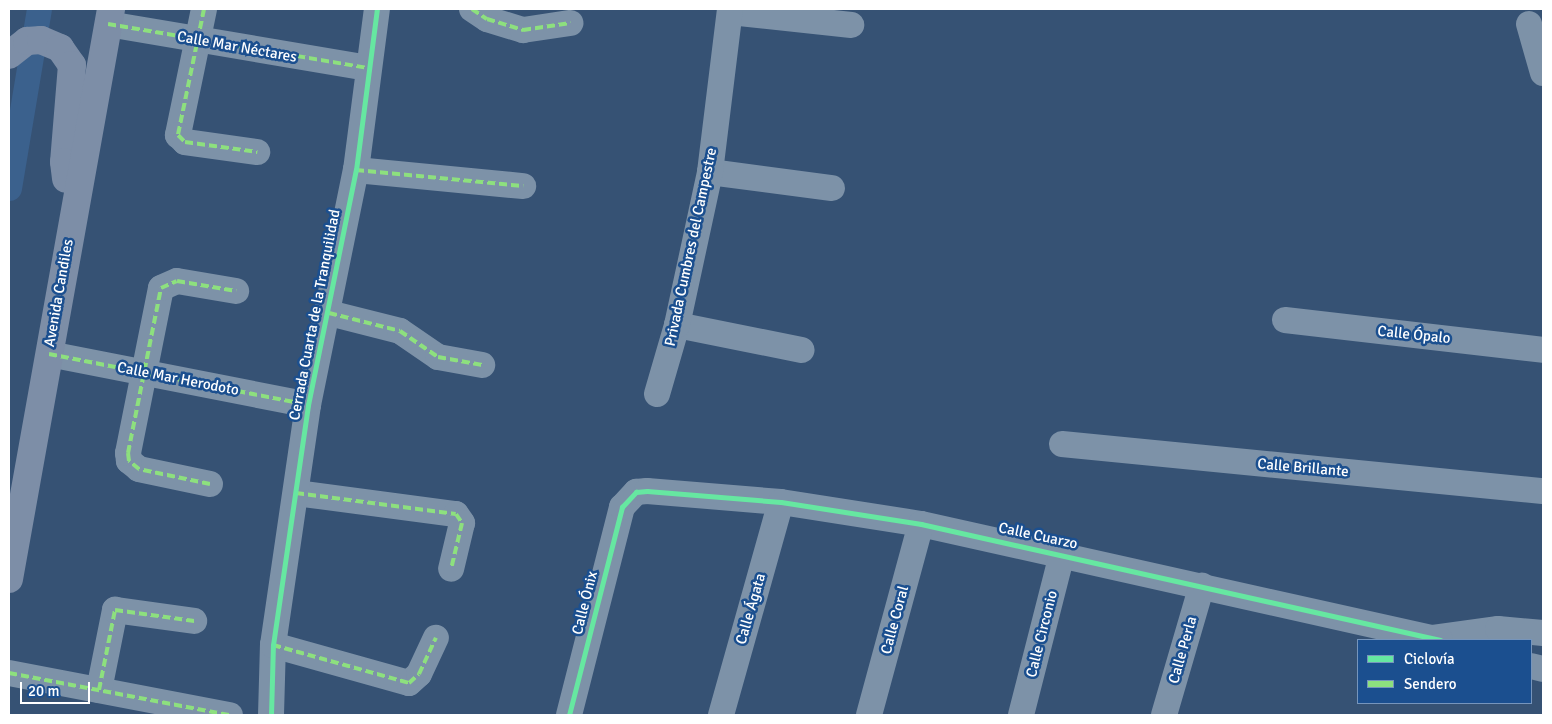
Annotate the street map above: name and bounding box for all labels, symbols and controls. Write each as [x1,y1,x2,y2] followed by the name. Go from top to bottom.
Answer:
[176,28,298,66] street label: Calle Mar Néctares
[661,146,721,348] street label: Privada Cumbres del Campestre
[286,208,344,422] street label: Cerrada Cuarta de la Tranquilidad
[41,238,77,348] street label: Avenida Candiles
[1377,322,1451,348] street label: Calle Ópalo
[116,358,240,400] street label: Calle Mar Herodoto
[1257,455,1349,481] street label: Calle Brillante
[997,519,1079,553] street label: Calle Cuarzo
[568,569,602,637] street label: Calle Ónix
[732,571,770,647] street label: Calle Ágata
[877,584,913,656] street label: Calle Coral
[1022,589,1062,679] street label: Calle Circonio
[1165,614,1201,686] street label: Calle Perla
[1357,639,1532,704] legend
[1404,650,1455,668] text: Ciclovía
[22,672,92,704] scale bar
[1404,675,1457,693] text: Sendero
[28,682,59,700] text: 20 m

